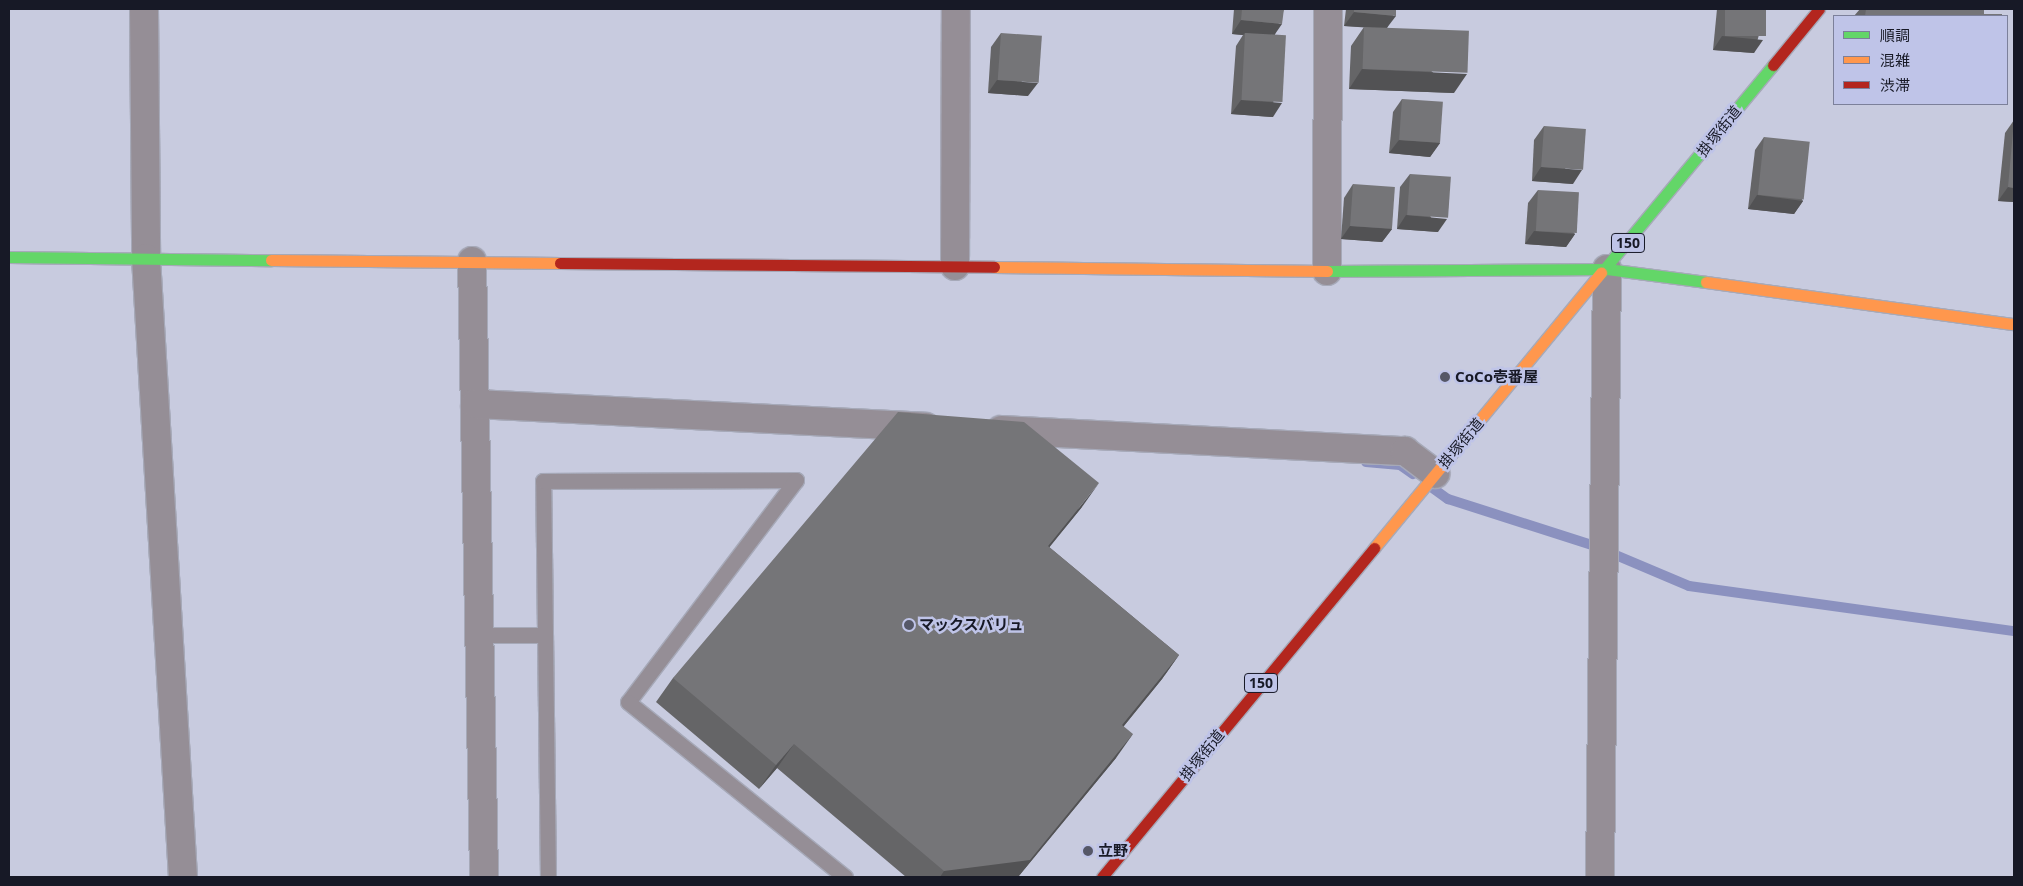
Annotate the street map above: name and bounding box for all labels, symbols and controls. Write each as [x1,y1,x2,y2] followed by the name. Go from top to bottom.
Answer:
[1833,15,2008,105] legend
[1880,25,1910,45] text: 順調
[1880,50,1910,70] text: 混雑
[1880,75,1910,95] text: 渋滞
[1693,102,1745,160] street label: 掛塚街道
[1610,232,1646,254] road number: 150
[1455,368,1538,386] place label: CoCo壱番屋
[1439,371,1451,383] marker: CoCo壱番屋
[1435,414,1487,472] street label: 掛塚街道
[919,616,1024,634] place label: マックスバリュ
[903,619,915,631] marker: マックスバリュ
[1244,671,1278,694] road number: 150
[1176,726,1228,784] street label: 掛塚街道
[1098,842,1128,860] place label: 立野
[1082,845,1094,857] marker: 立野

